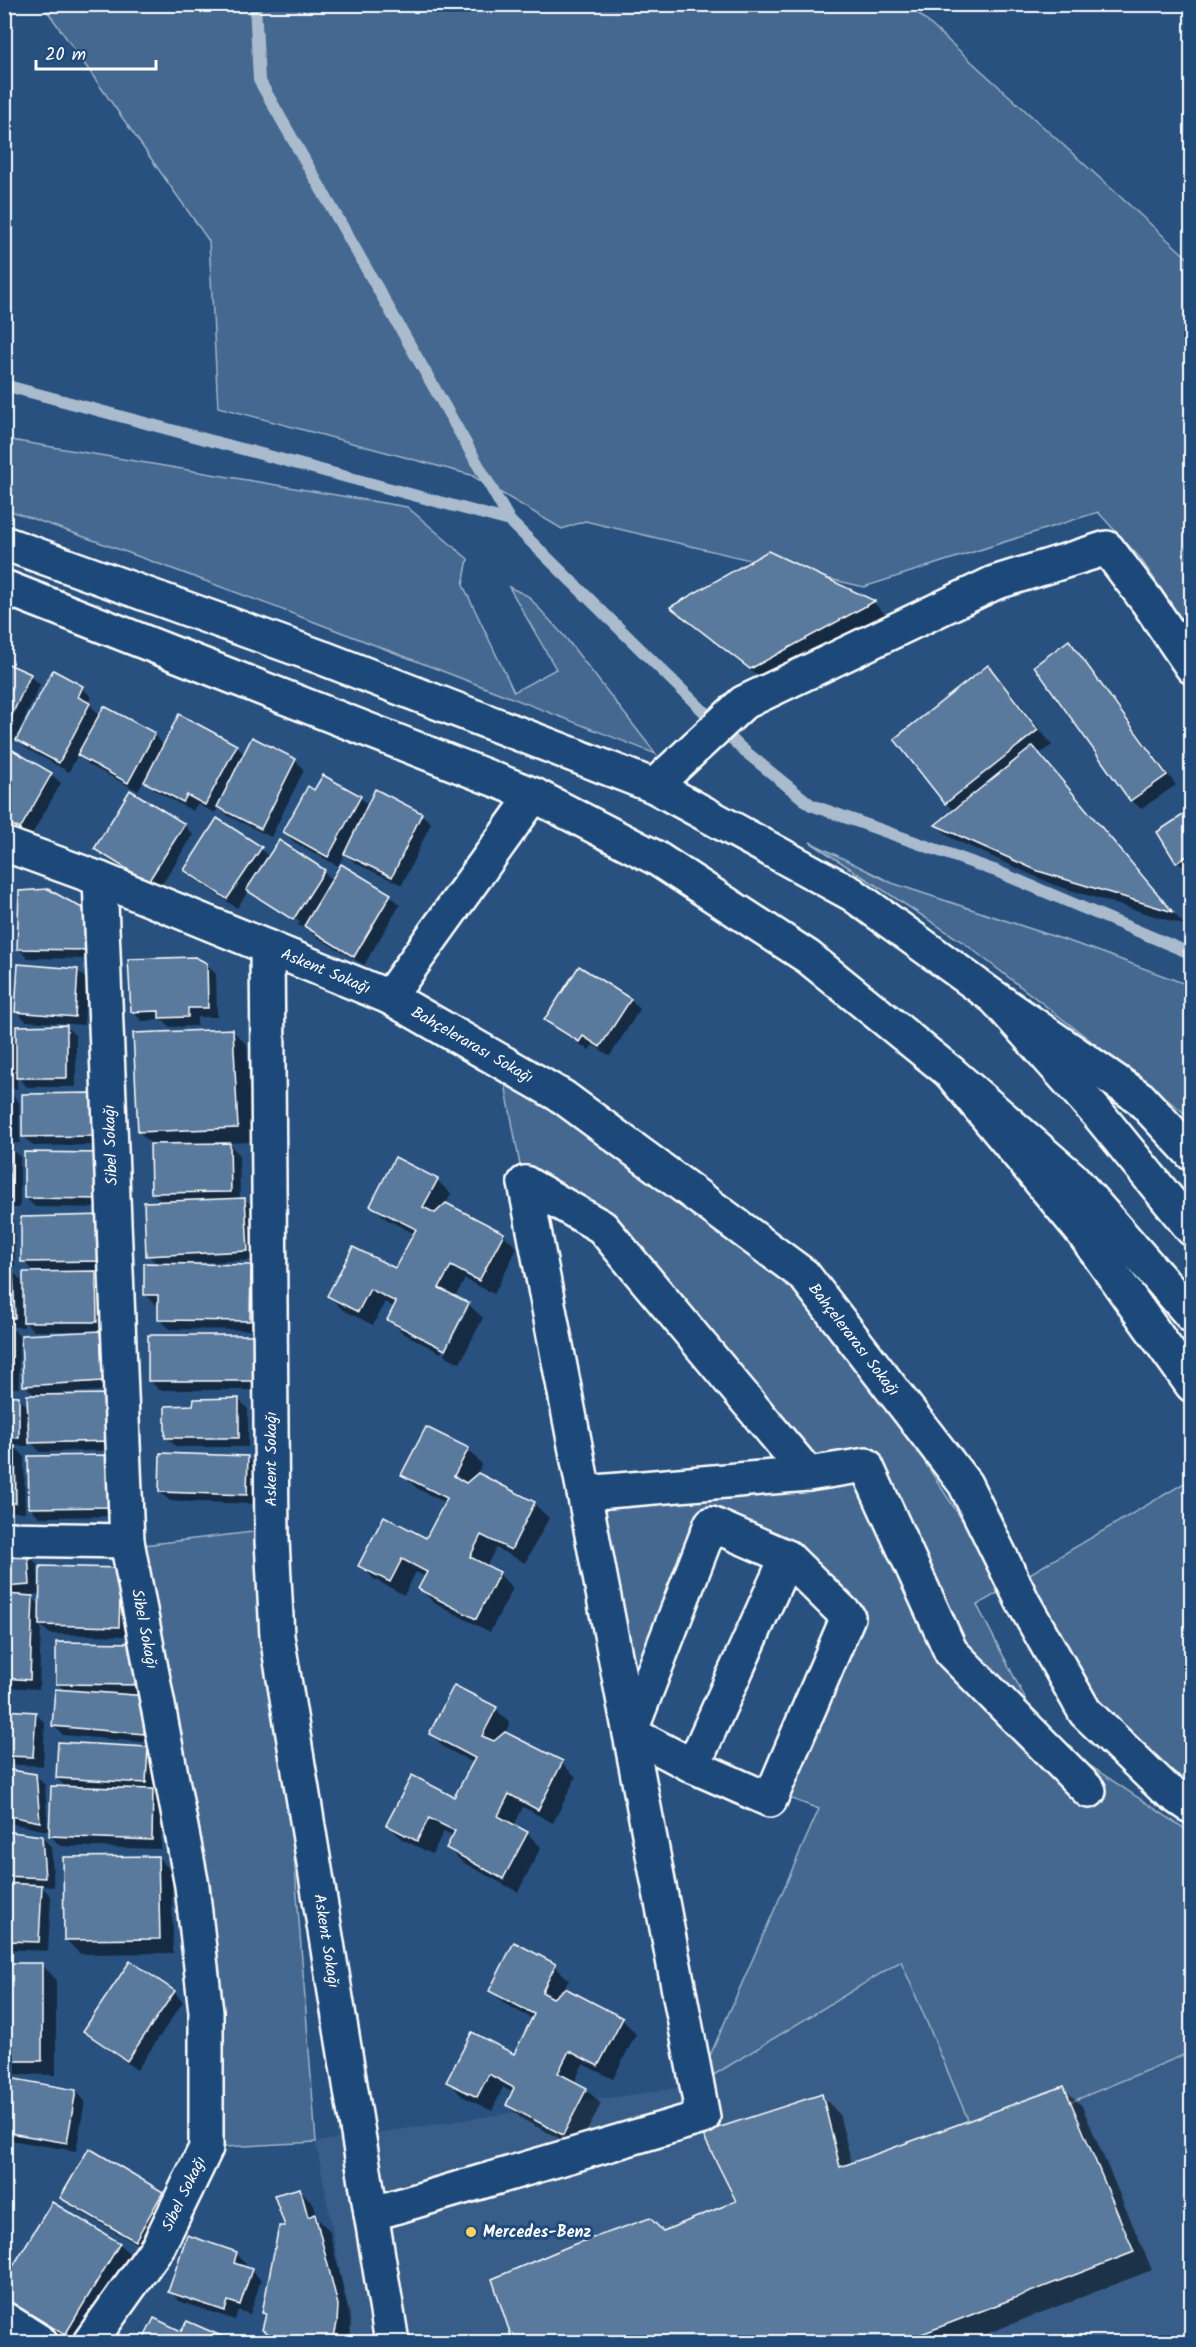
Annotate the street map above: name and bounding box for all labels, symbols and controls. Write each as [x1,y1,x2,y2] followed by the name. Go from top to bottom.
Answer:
[36,33,156,71] scale bar
[45,41,86,70] text: 20 m
[277,942,374,1001] street label: Askent Sokağı
[406,1000,538,1090] street label: Bahçelerarası Sokağı
[97,1104,125,1186] street label: Sibel Sokağı
[802,1278,906,1402] street label: Bahçelerarası Sokağı
[259,1412,284,1506] street label: Askent Sokağı
[124,1587,164,1671] street label: Sibel Sokağı
[306,1892,346,1990] street label: Askent Sokağı
[155,2152,213,2236] street label: Sibel Sokağı
[483,2220,591,2245] place label: Mercedes-Benz
[464,2225,478,2239] marker: Mercedes-Benz

